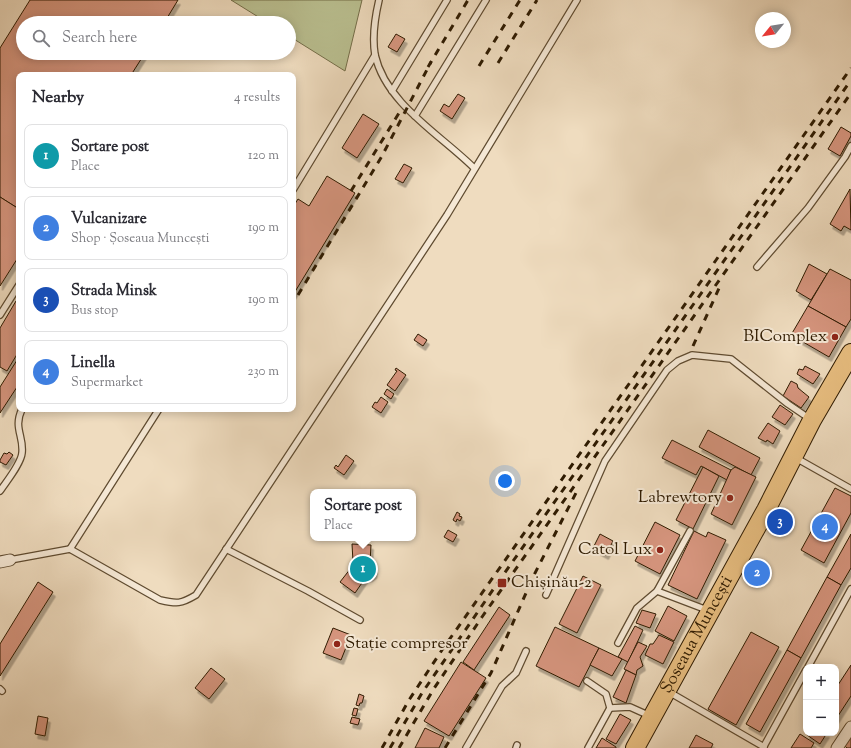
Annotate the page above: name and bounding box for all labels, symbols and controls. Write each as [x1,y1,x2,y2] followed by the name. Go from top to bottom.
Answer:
[755,12,791,48] north arrow
[16,16,296,60] search box
[30,27,52,49] icon: search
[62,28,137,49] text: Search here
[32,86,84,110] text: Nearby
[234,89,280,107] text: 4 results
[71,137,149,158] text: Sortare post
[44,147,48,165] text: 1
[248,147,279,165] text: 120 m
[71,158,100,176] text: Place
[71,209,147,230] text: Vulcanizare
[43,219,49,237] text: 2
[248,219,279,237] text: 190 m
[71,230,209,248] text: Shop · Șoseaua Muncești
[71,281,157,302] text: Strada Minsk
[43,291,49,309] text: 3
[248,291,279,309] text: 190 m
[71,302,118,320] text: Bus stop
[743,325,827,349] place label: BIComplex
[830,332,840,342] marker: BIComplex
[71,353,115,374] text: Linella
[43,363,49,381] text: 4
[247,363,279,381] text: 230 m
[71,374,143,392] text: Supermarket
[495,471,515,491] your location
[638,486,723,510] place label: Labrewtory
[310,489,416,541] popup
[725,493,735,503] marker: Labrewtory
[324,496,402,517] text: Sortare post
[767,507,793,537] pin: 3
[812,512,838,542] pin: 4
[324,517,353,535] text: Place
[578,538,652,562] place label: Catol Lux
[655,545,665,555] marker: Catol Lux
[350,554,376,584] pin: 1
[744,558,770,588] pin: 2
[511,571,592,595] place label: Chișinău-2
[655,572,739,698] street label: Șoseaua Muncești
[496,577,508,589] marker: Chișinău-2
[345,632,468,656] place label: Stație compresor
[332,639,342,649] marker: Stație compresor
[803,664,839,736] map controls
[803,664,839,700] button: +
[803,700,839,736] button: −

